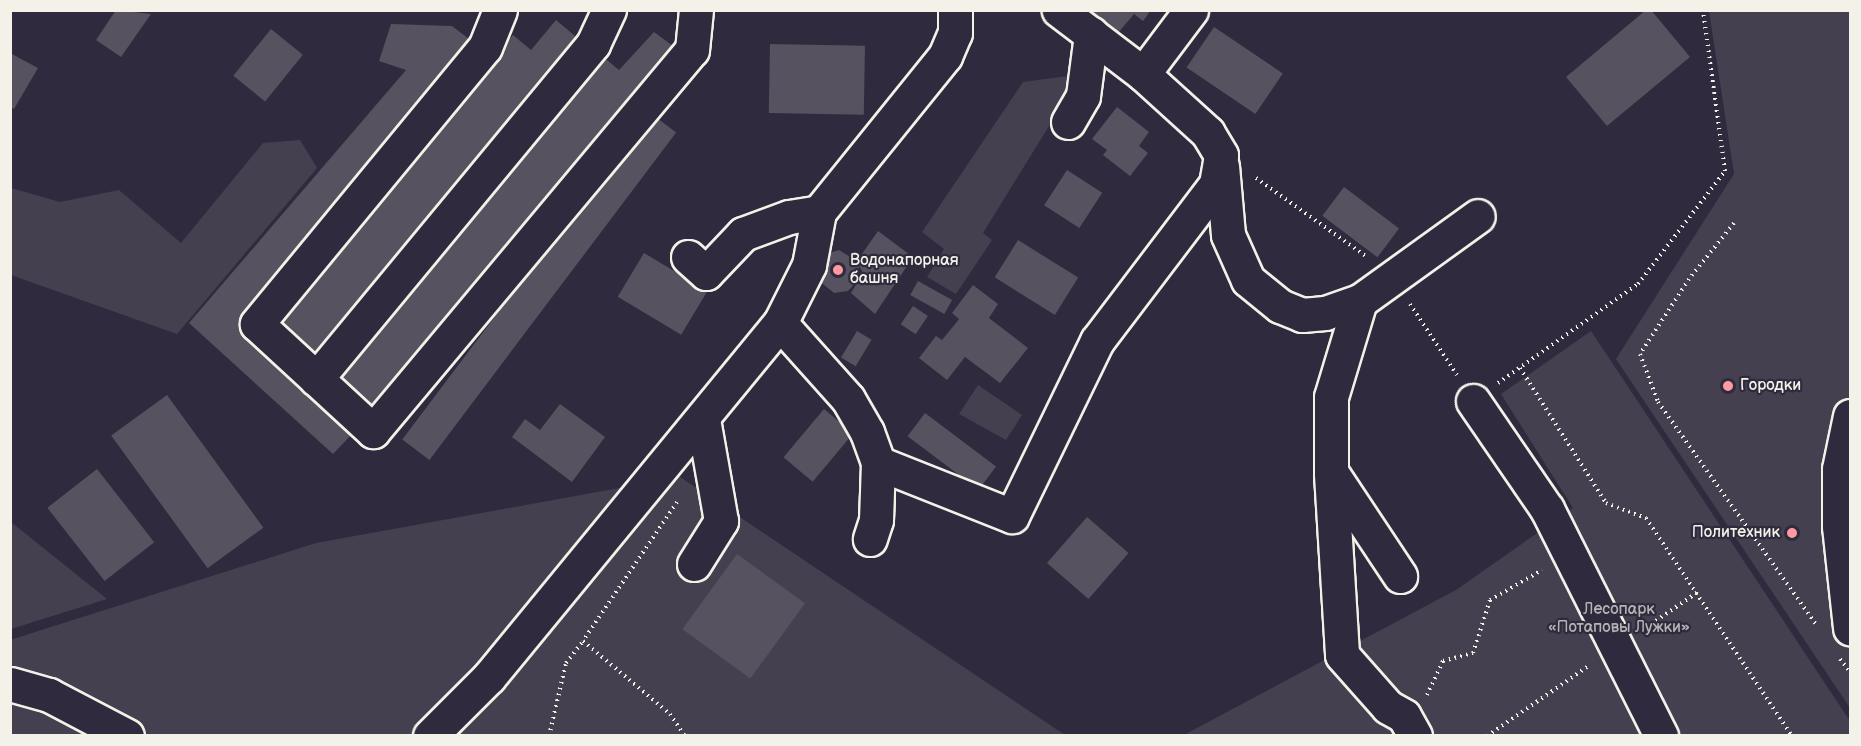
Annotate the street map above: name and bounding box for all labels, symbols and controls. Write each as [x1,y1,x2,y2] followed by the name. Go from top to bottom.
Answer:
[850,251,959,289] place label: Водонапорная башня
[831,263,845,277] marker: Водонапорная башня
[1740,376,1801,396] place label: Городки
[1721,379,1735,393] marker: Городки
[1692,523,1780,543] place label: Политехник
[1785,526,1799,540] marker: Политехник
[1548,600,1690,638] park label: Лесопарк «Потаповы Лужки»

